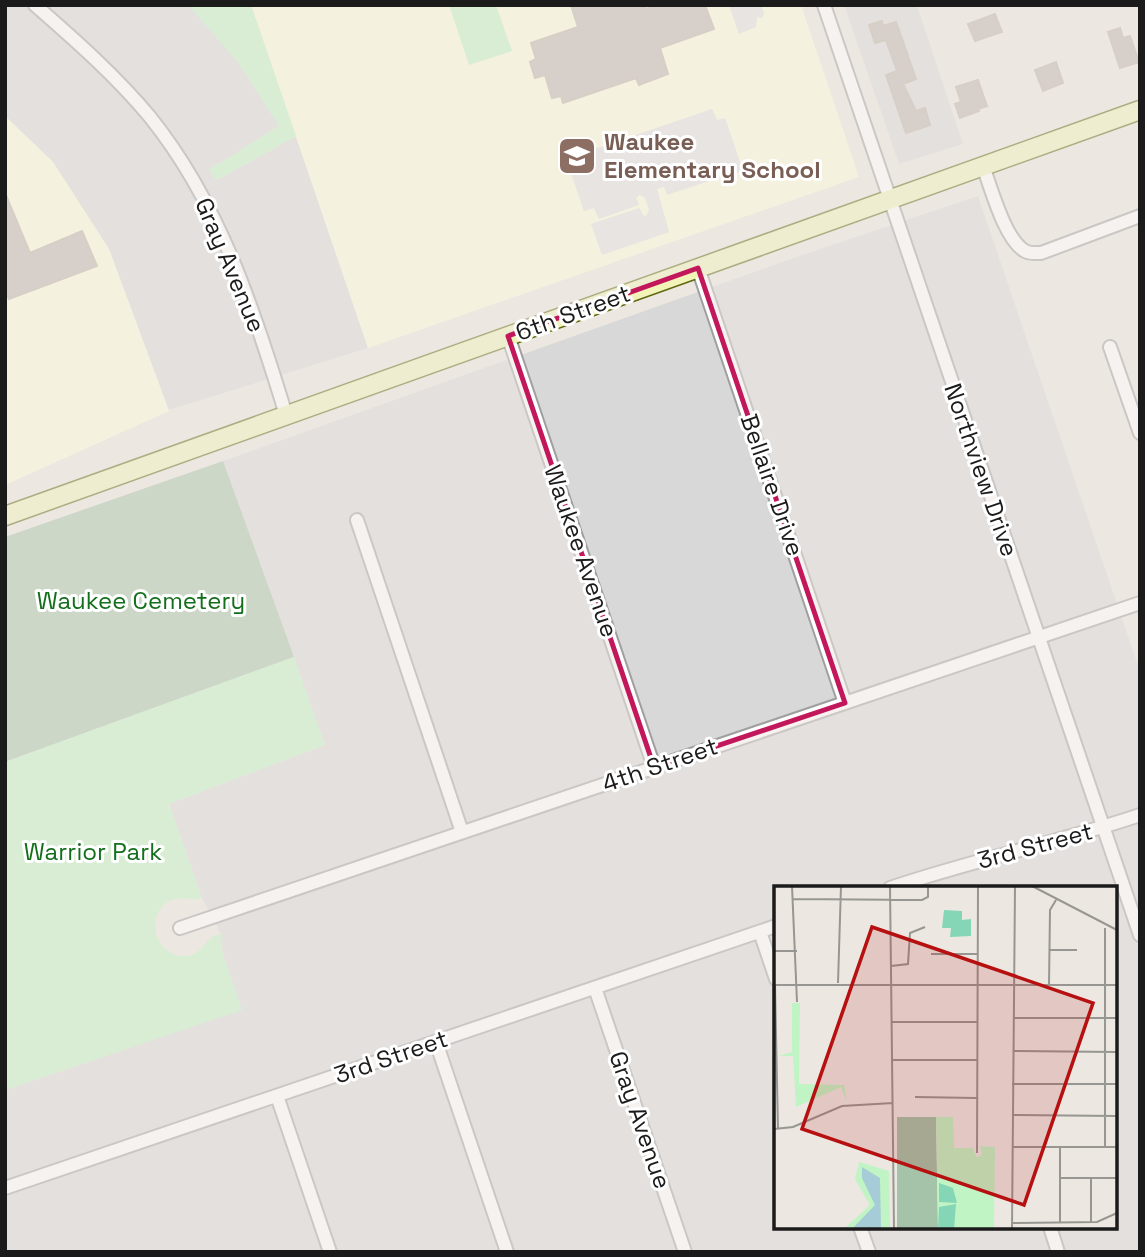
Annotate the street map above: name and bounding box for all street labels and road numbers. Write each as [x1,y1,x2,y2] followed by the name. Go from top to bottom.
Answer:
[188,193,273,337] street label: Gray Avenue
[511,277,634,348] street label: 6th Street
[937,379,1026,560] street label: Northview Drive
[734,410,811,560] street label: Bellaire Drive
[537,461,625,641] street label: Waukee Avenue
[598,730,722,799] street label: 4th Street
[974,815,1096,876] street label: 3rd Street
[330,1023,452,1090] street label: 3rd Street
[602,1047,678,1193] street label: Gray Avenue

